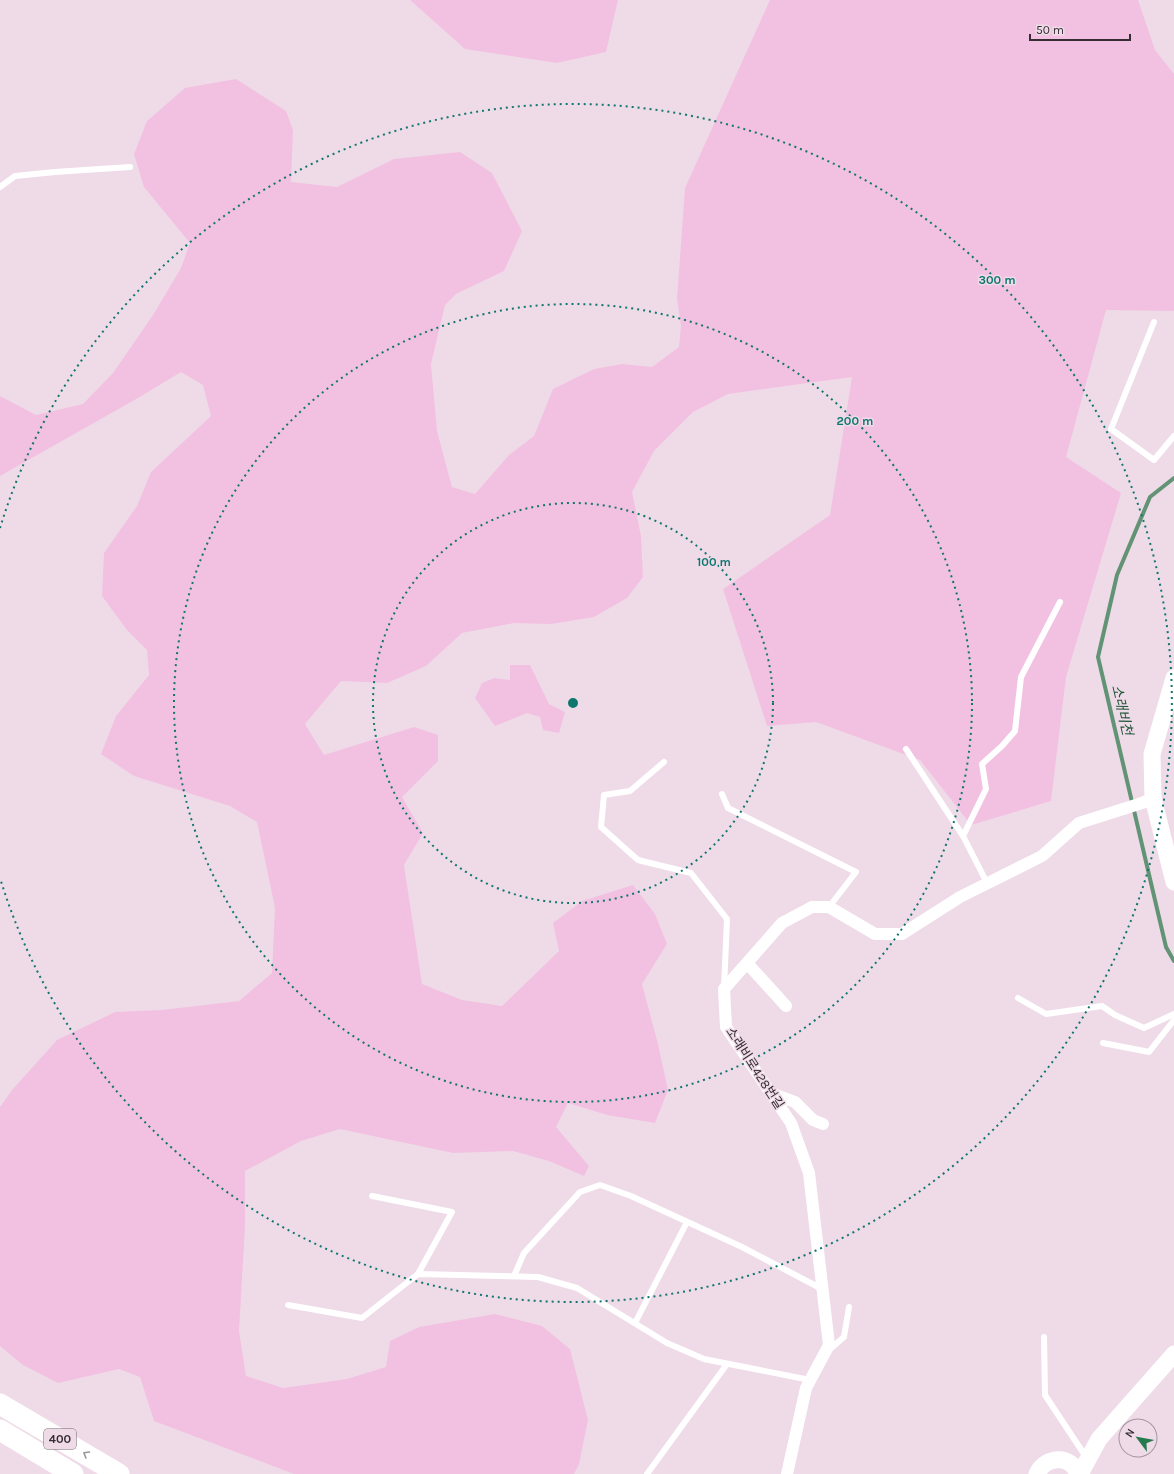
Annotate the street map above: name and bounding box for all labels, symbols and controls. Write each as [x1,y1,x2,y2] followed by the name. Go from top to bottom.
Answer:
[1030,16,1130,42] scale bar
[1036,23,1064,37] text: 50 m
[978,273,1016,287] text: 300 m
[837,414,873,428] text: 200 m
[697,555,731,569] text: 100 m
[1108,683,1136,738] water label: 소래비천
[566,696,580,710] centre of rings
[723,1024,787,1112] street label: 소래비로428번길
[1118,1418,1158,1458] north arrow
[1122,1426,1138,1440] text: N
[44,1429,76,1449] road number: 400
[82,1452,90,1459] one-way arrow

